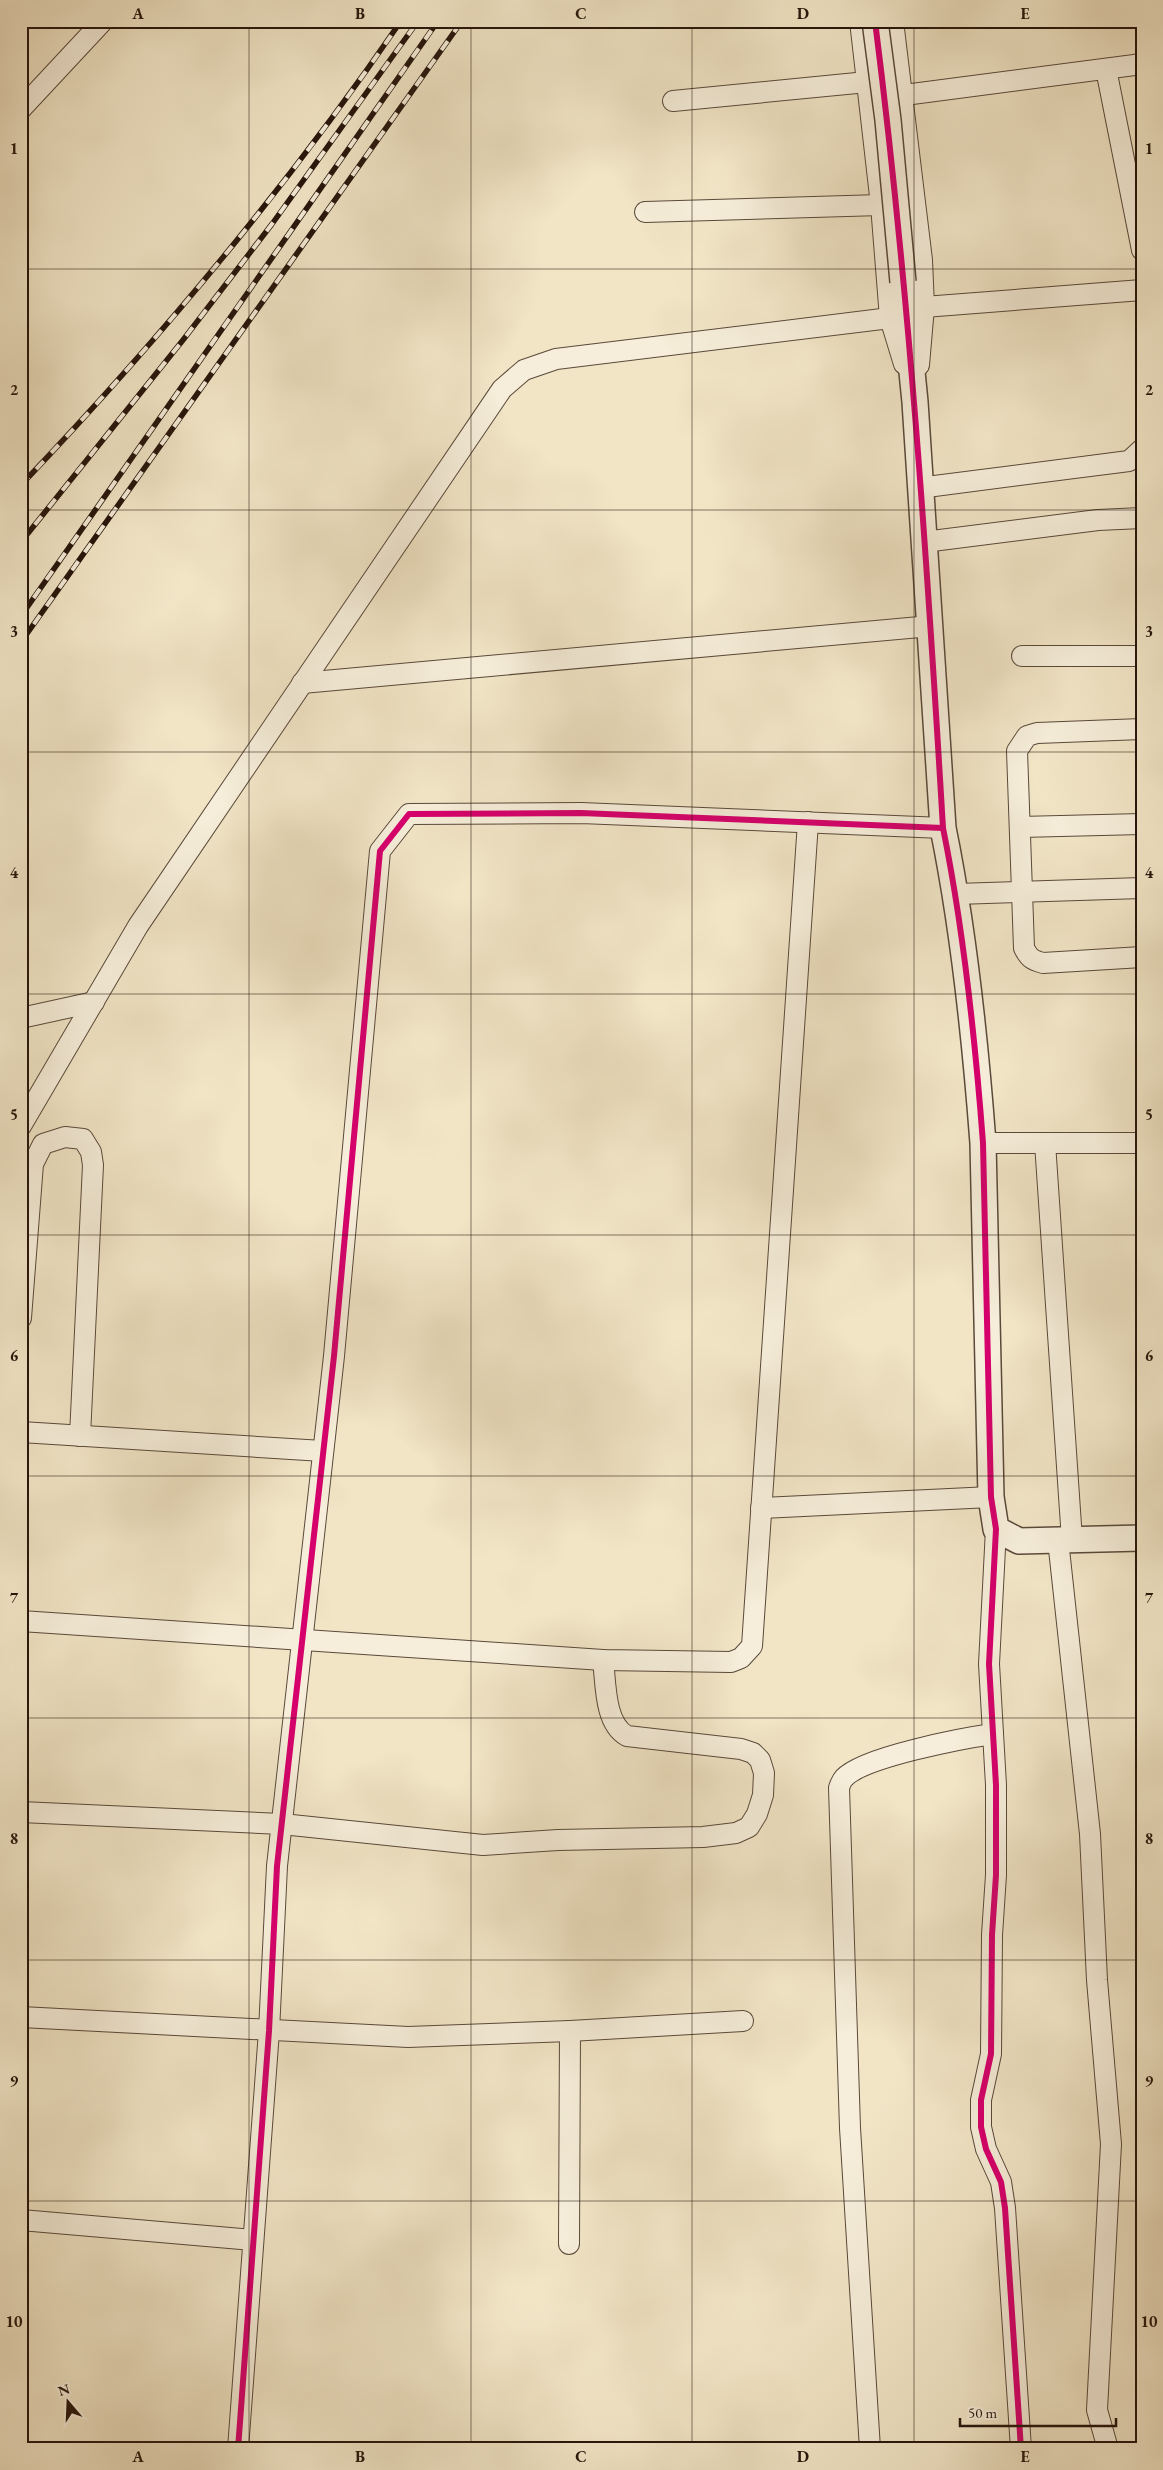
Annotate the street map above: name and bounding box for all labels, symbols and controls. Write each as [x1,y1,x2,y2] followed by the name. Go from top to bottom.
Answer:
[131,3,144,24] text: A
[355,3,365,24] text: B
[575,3,587,24] text: C
[797,3,809,24] text: D
[1020,3,1030,24] text: E
[10,138,18,159] text: 1
[1145,138,1153,159] text: 1
[10,379,19,400] text: 2
[1145,379,1154,400] text: 2
[10,621,18,642] text: 3
[1145,621,1153,642] text: 3
[10,862,19,883] text: 4
[1145,862,1154,883] text: 4
[10,1104,18,1125] text: 5
[1145,1104,1153,1125] text: 5
[10,1345,19,1366] text: 6
[1145,1345,1154,1366] text: 6
[10,1587,19,1608] text: 7
[1145,1587,1154,1608] text: 7
[10,1828,18,1849] text: 8
[1145,1828,1153,1849] text: 8
[10,2070,19,2091] text: 9
[1145,2070,1154,2091] text: 9
[6,2311,23,2332] text: 10
[1141,2311,1158,2332] text: 10
[42,2378,92,2428] north arrow
[55,2379,73,2400] text: N
[960,2395,1117,2427] scale bar
[968,2403,997,2422] text: 50 m
[131,2446,144,2467] text: A
[355,2446,365,2467] text: B
[575,2446,587,2467] text: C
[797,2446,809,2467] text: D
[1020,2446,1030,2467] text: E

